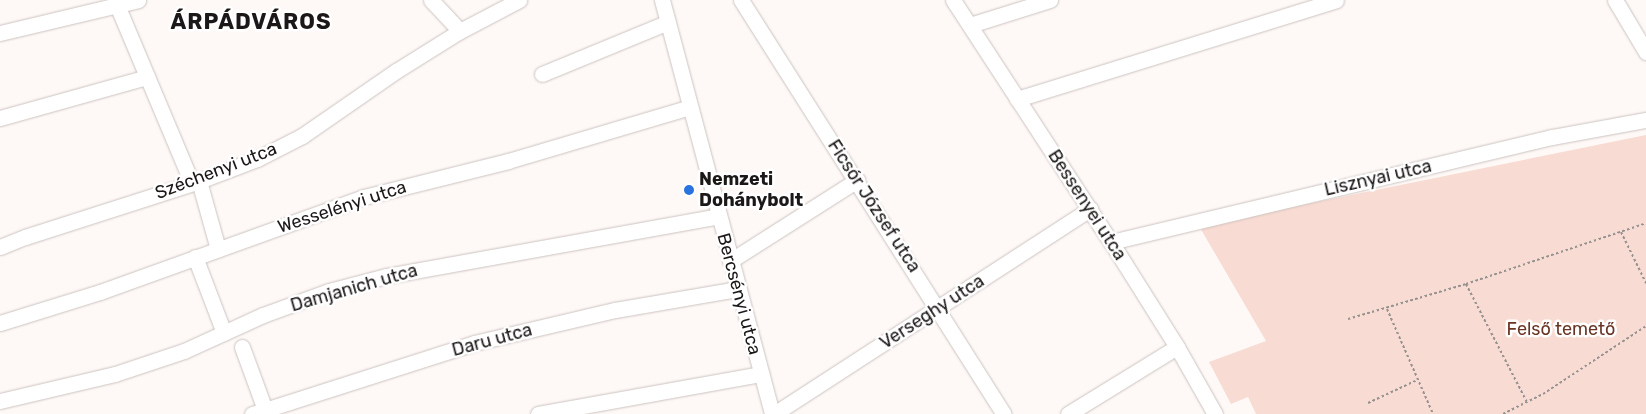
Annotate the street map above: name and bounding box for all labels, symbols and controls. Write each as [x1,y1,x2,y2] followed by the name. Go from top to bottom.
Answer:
[169,9,333,35] district label: ÁRPÁDVÁROS
[823,135,925,277] street label: Ficsór József utca
[152,138,280,204] street label: Széchenyi utca
[1043,146,1131,264] street label: Bessenyei utca
[1322,155,1434,201] street label: Lisznyai utca
[699,169,803,212] place label: Nemzeti Dohánybolt
[275,176,409,238] street label: Wesselényi utca
[683,184,695,196] marker: Nemzeti Dohánybolt
[712,231,766,357] street label: Bercsényi utca
[288,260,420,316] street label: Damjanich utca
[876,270,988,354] street label: Verseghy utca
[1506,318,1616,340] park label: Felső temető
[450,319,534,361] street label: Daru utca

